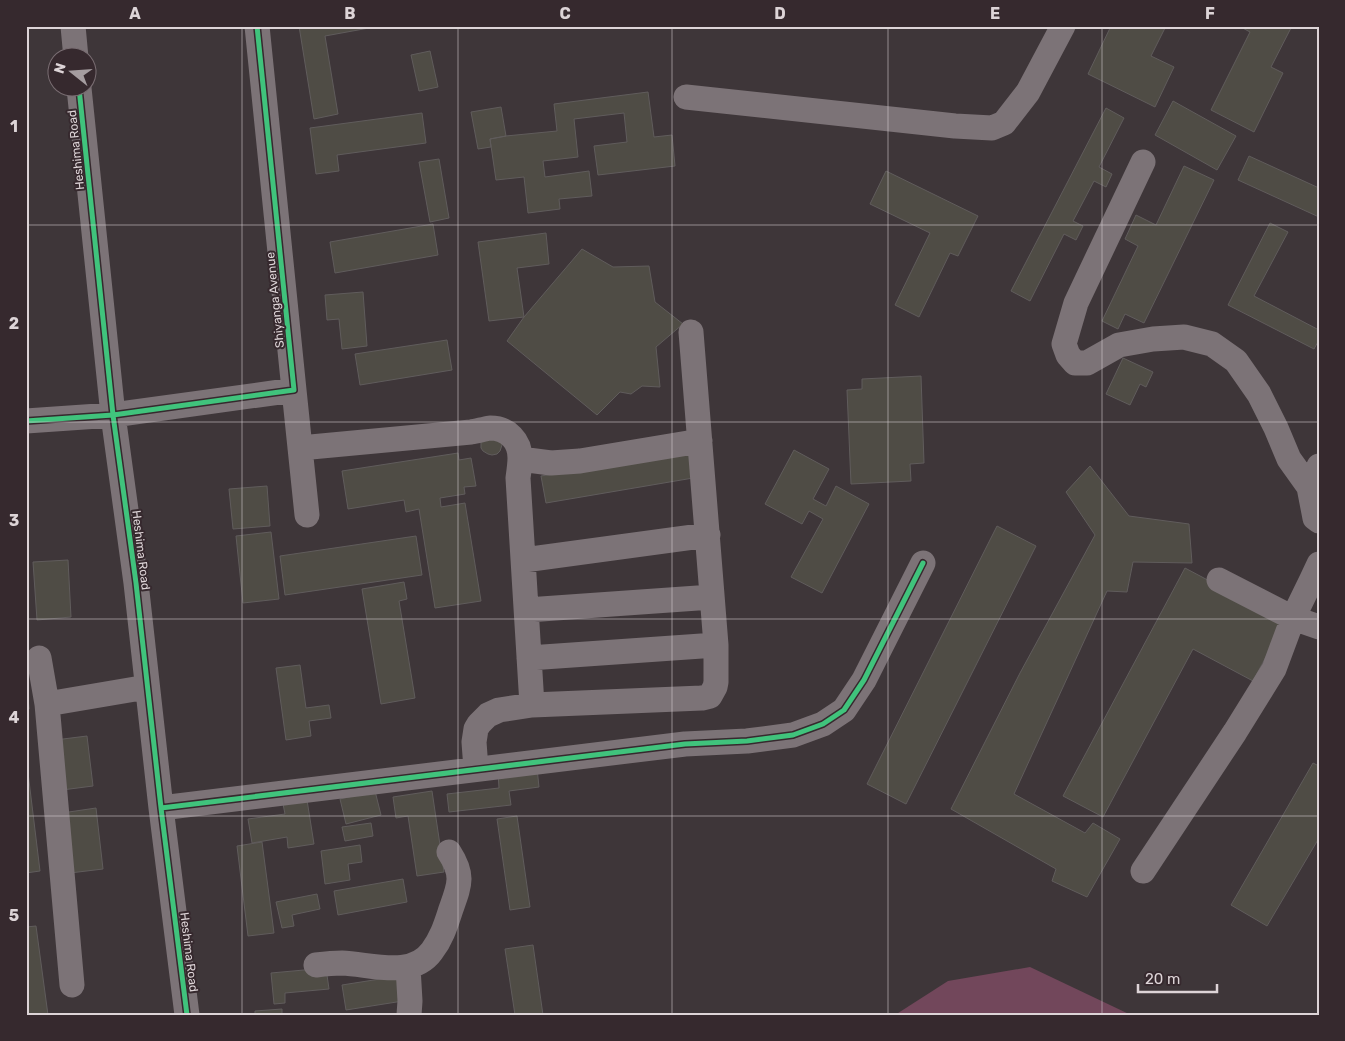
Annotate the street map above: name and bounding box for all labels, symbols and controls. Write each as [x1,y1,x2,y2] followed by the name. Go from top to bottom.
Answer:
[129,4,141,23] text: A
[344,4,356,23] text: B
[559,4,571,23] text: C
[774,4,786,23] text: D
[990,4,1000,23] text: E
[1205,4,1215,23] text: F
[48,48,98,98] north arrow
[50,61,70,76] text: N
[65,109,87,191] street label: Heshima Road
[10,117,18,136] text: 1
[263,251,287,349] street label: Shiyanga Avenue
[9,314,19,333] text: 2
[129,509,153,591] street label: Heshima Road
[9,511,19,530] text: 3
[9,708,20,727] text: 4
[9,906,19,925] text: 5
[177,911,201,993] street label: Heshima Road
[1138,961,1216,993] scale bar
[1145,970,1180,988] text: 20 m

